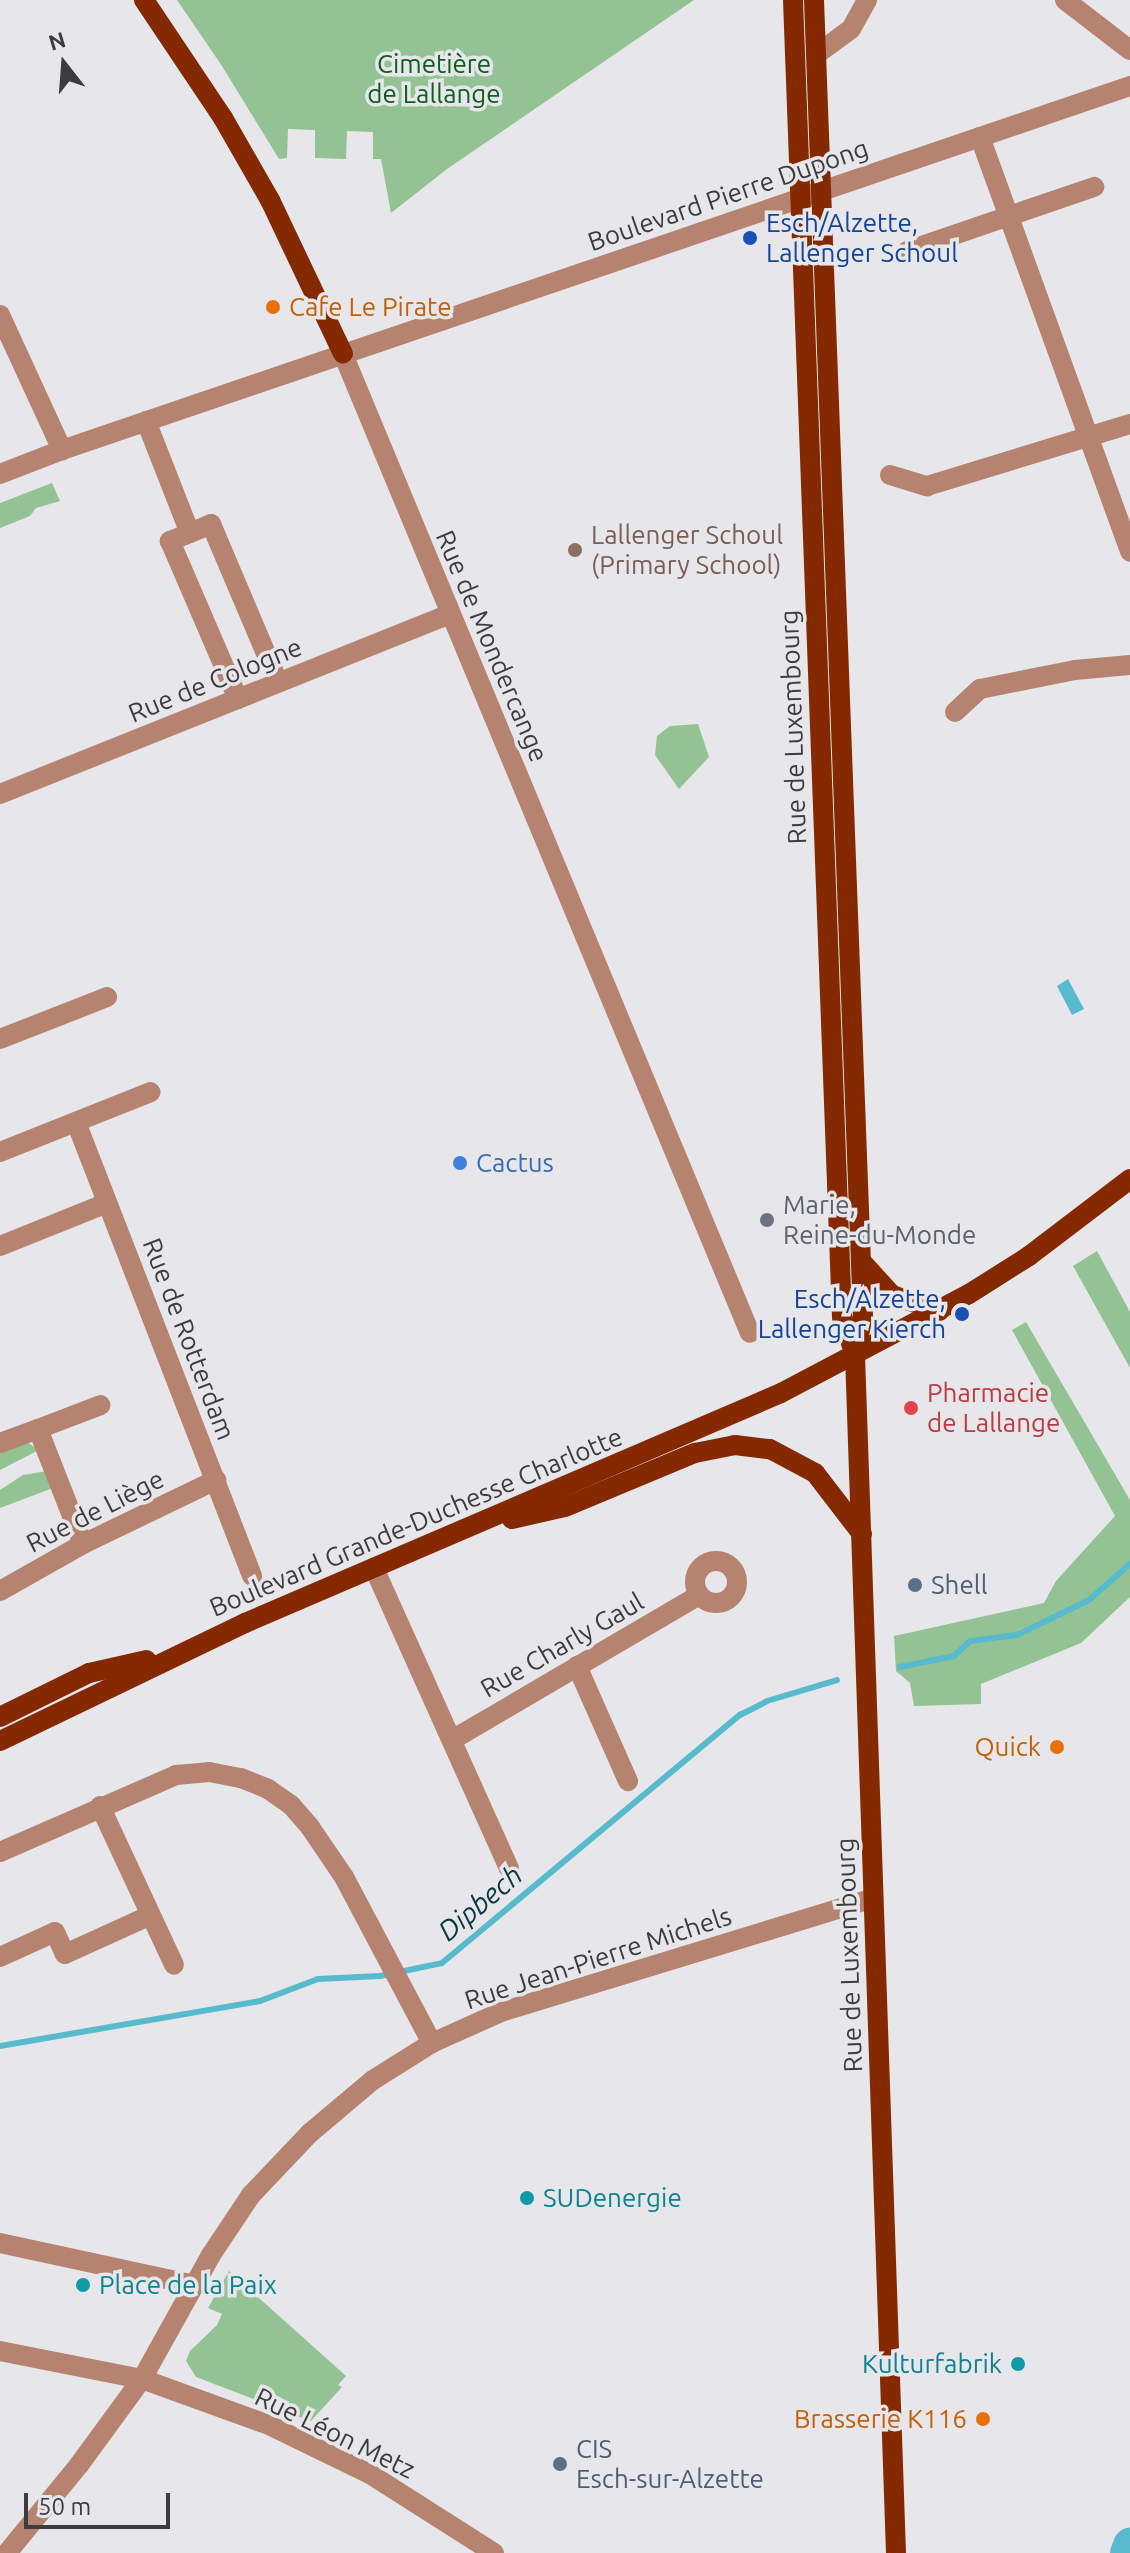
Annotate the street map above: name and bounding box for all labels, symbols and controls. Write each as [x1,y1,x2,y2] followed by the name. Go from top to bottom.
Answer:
[24,24,104,104] north arrow
[45,26,68,55] text: N
[367,48,501,110] park label: Cimetière de Lallange
[584,132,872,258] street label: Boulevard Pierre Dupong
[766,207,958,268] place label: Esch/Alzette, Lallenger Schoul
[741,229,759,247] marker: Esch/Alzette, Lallenger Schoul
[289,291,452,323] place label: Cafe Le Pirate
[264,298,282,316] marker: Cafe Le Pirate
[591,519,783,580] place label: Lallenger Schoul (Primary School)
[429,526,555,766] street label: Rue de Mondercange
[566,541,584,559] marker: Lallenger Schoul (Primary School)
[773,609,813,845] street label: Rue de Luxembourg
[124,631,306,729] street label: Rue de Cologne
[476,1147,554,1179] place label: Cactus
[451,1154,469,1172] marker: Cactus
[783,1189,976,1250] place label: Marie, Reine-du-Monde
[758,1211,776,1229] marker: Marie, Reine-du-Monde
[136,1234,242,1444] street label: Rue de Rotterdam
[758,1283,946,1344] place label: Esch/Alzette, Lallenger Kierch
[953,1305,971,1323] marker: Esch/Alzette, Lallenger Kierch
[927,1377,1060,1438] place label: Pharmacie de Lallange
[902,1399,920,1417] marker: Pharmacie de Lallange
[205,1421,627,1623] street label: Boulevard Grande-Duchesse Charlotte
[21,1463,169,1559] street label: Rue de Liège
[931,1569,987,1601] place label: Shell
[906,1576,924,1594] marker: Shell
[475,1586,649,1704] street label: Rue Charly Gaul
[974,1731,1041,1763] place label: Quick
[1048,1738,1066,1756] marker: Quick
[829,1837,869,2073] street label: Rue de Luxembourg
[431,1858,529,1948] water label: Dipbech
[461,1900,735,2016] street label: Rue Jean-Pierre Michels
[543,2182,682,2214] place label: SUDenergie
[518,2189,536,2207] marker: SUDenergie
[99,2269,277,2301] place label: Place de la Paix
[74,2276,92,2294] marker: Place de la Paix
[862,2348,1002,2380] place label: Kulturfabrik
[1009,2355,1027,2373] marker: Kulturfabrik
[250,2381,420,2485] street label: Rue Léon Metz
[794,2403,967,2435] place label: Brasserie K116
[974,2410,992,2428] marker: Brasserie K116
[576,2433,764,2494] place label: CIS Esch-sur-Alzette
[551,2455,569,2473] marker: CIS Esch-sur-Alzette
[28,2477,174,2527] scale bar
[38,2493,91,2520] text: 50 m

